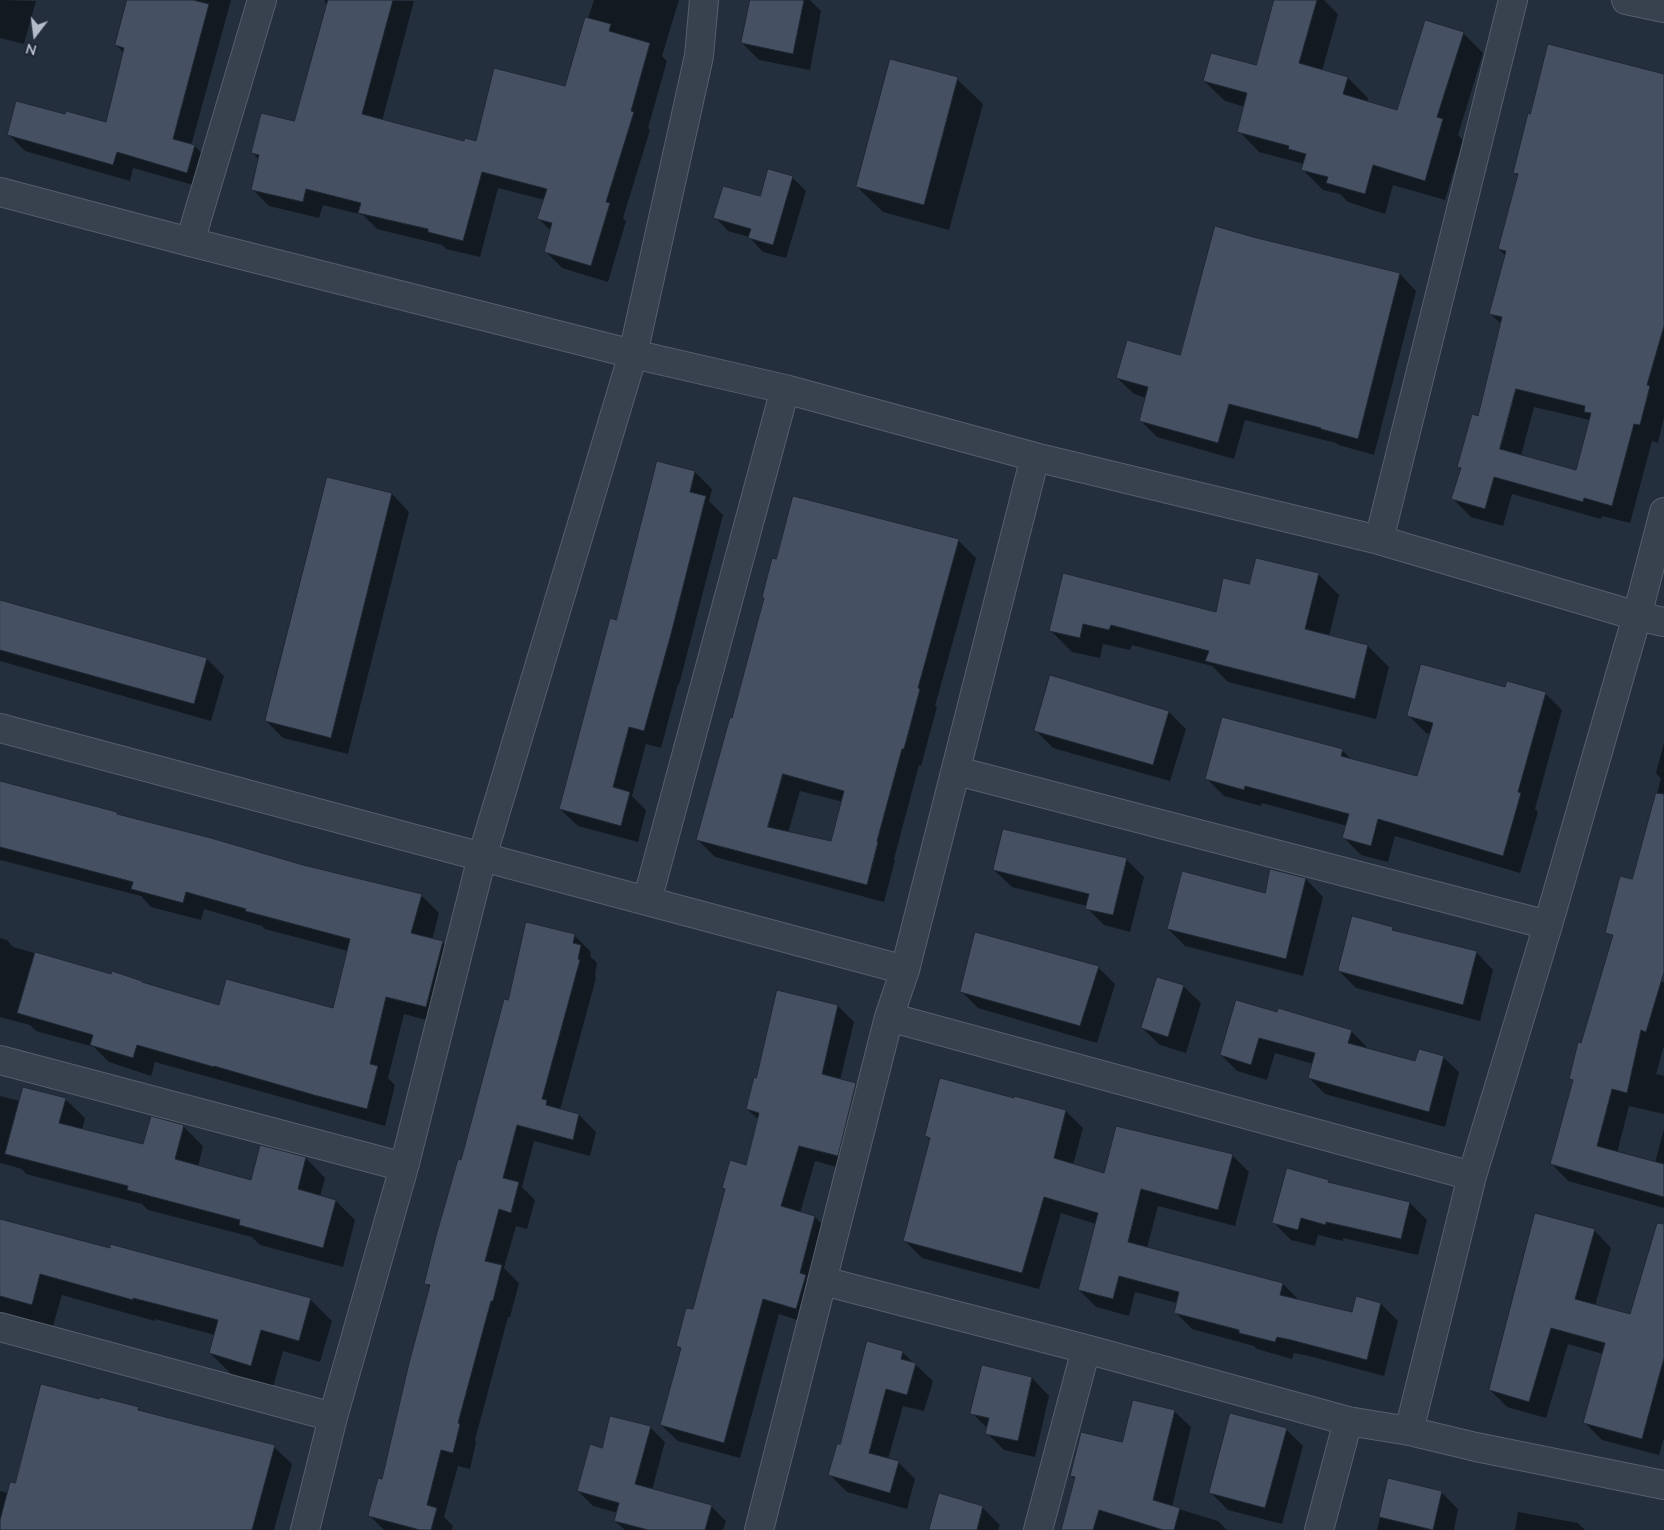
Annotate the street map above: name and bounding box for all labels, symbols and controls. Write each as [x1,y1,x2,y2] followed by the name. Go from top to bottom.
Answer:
[10,10,60,60] north arrow
[24,39,39,60] text: N

